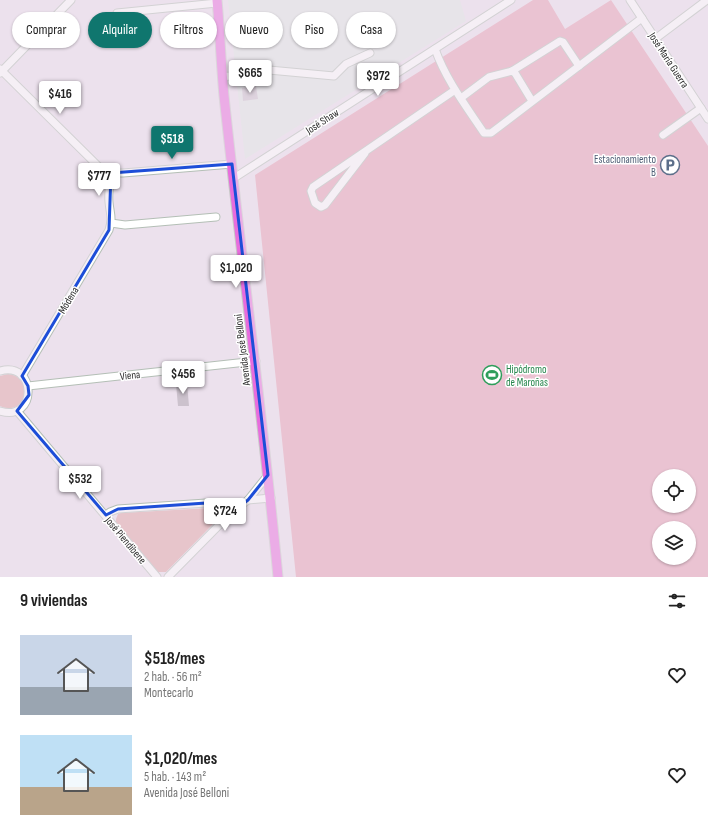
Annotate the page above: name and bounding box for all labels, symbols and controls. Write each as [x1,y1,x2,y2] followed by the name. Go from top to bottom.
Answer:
[12,12,80,48] chip: Comprar
[88,12,152,48] chip: Alquilar
[160,12,217,48] chip: Filtros
[225,12,283,48] chip: Nuevo
[291,12,338,48] chip: Piso
[346,12,396,48] chip: Casa
[645,29,691,91] street label: José María Guerra
[226,60,274,94] pin: $665
[354,63,402,97] pin: $972
[238,65,262,81] text: $665
[366,68,390,84] text: $972
[36,81,84,115] pin: $416
[48,86,72,102] text: $416
[302,106,341,137] street label: José Shaw
[148,126,196,160] pin: $518
[160,131,184,147] text: $518
[594,153,656,179] place label: Estacionamiento B
[659,154,681,176] parking icon: Estacionamiento B
[75,163,123,197] pin: $777
[87,168,111,184] text: $777
[203,255,269,289] pin: $1,020
[219,260,253,276] text: $1,020
[55,284,81,316] street label: Módena
[232,313,253,388] street label: Avenida José Belloni
[159,361,207,395] pin: $456
[506,363,548,389] place label: Hipódromo de Maroñas
[481,364,503,386] sports icon: Hipódromo de Maroñas
[171,366,195,382] text: $456
[119,368,141,383] street label: Viena
[56,466,104,500] pin: $532
[652,469,696,565] map controls
[652,469,696,513] button: locate
[68,471,92,487] text: $532
[201,498,249,532] pin: $724
[213,503,237,519] text: $724
[102,513,149,567] street label: José Piendibene
[652,521,696,565] button: layers
[666,590,688,612] icon: filters
[20,591,88,611] text: 9 viviendas
[144,649,205,669] text: $518/mes
[52,651,100,699] icon: home
[666,664,688,686] icon: heart
[144,669,202,685] text: 2 hab. · 56 m²
[144,685,193,701] text: Montecarlo
[144,749,217,769] text: $1,020/mes
[52,751,100,799] icon: home
[666,764,688,786] icon: heart
[144,769,206,785] text: 5 hab. · 143 m²
[144,785,229,801] text: Avenida José Belloni

